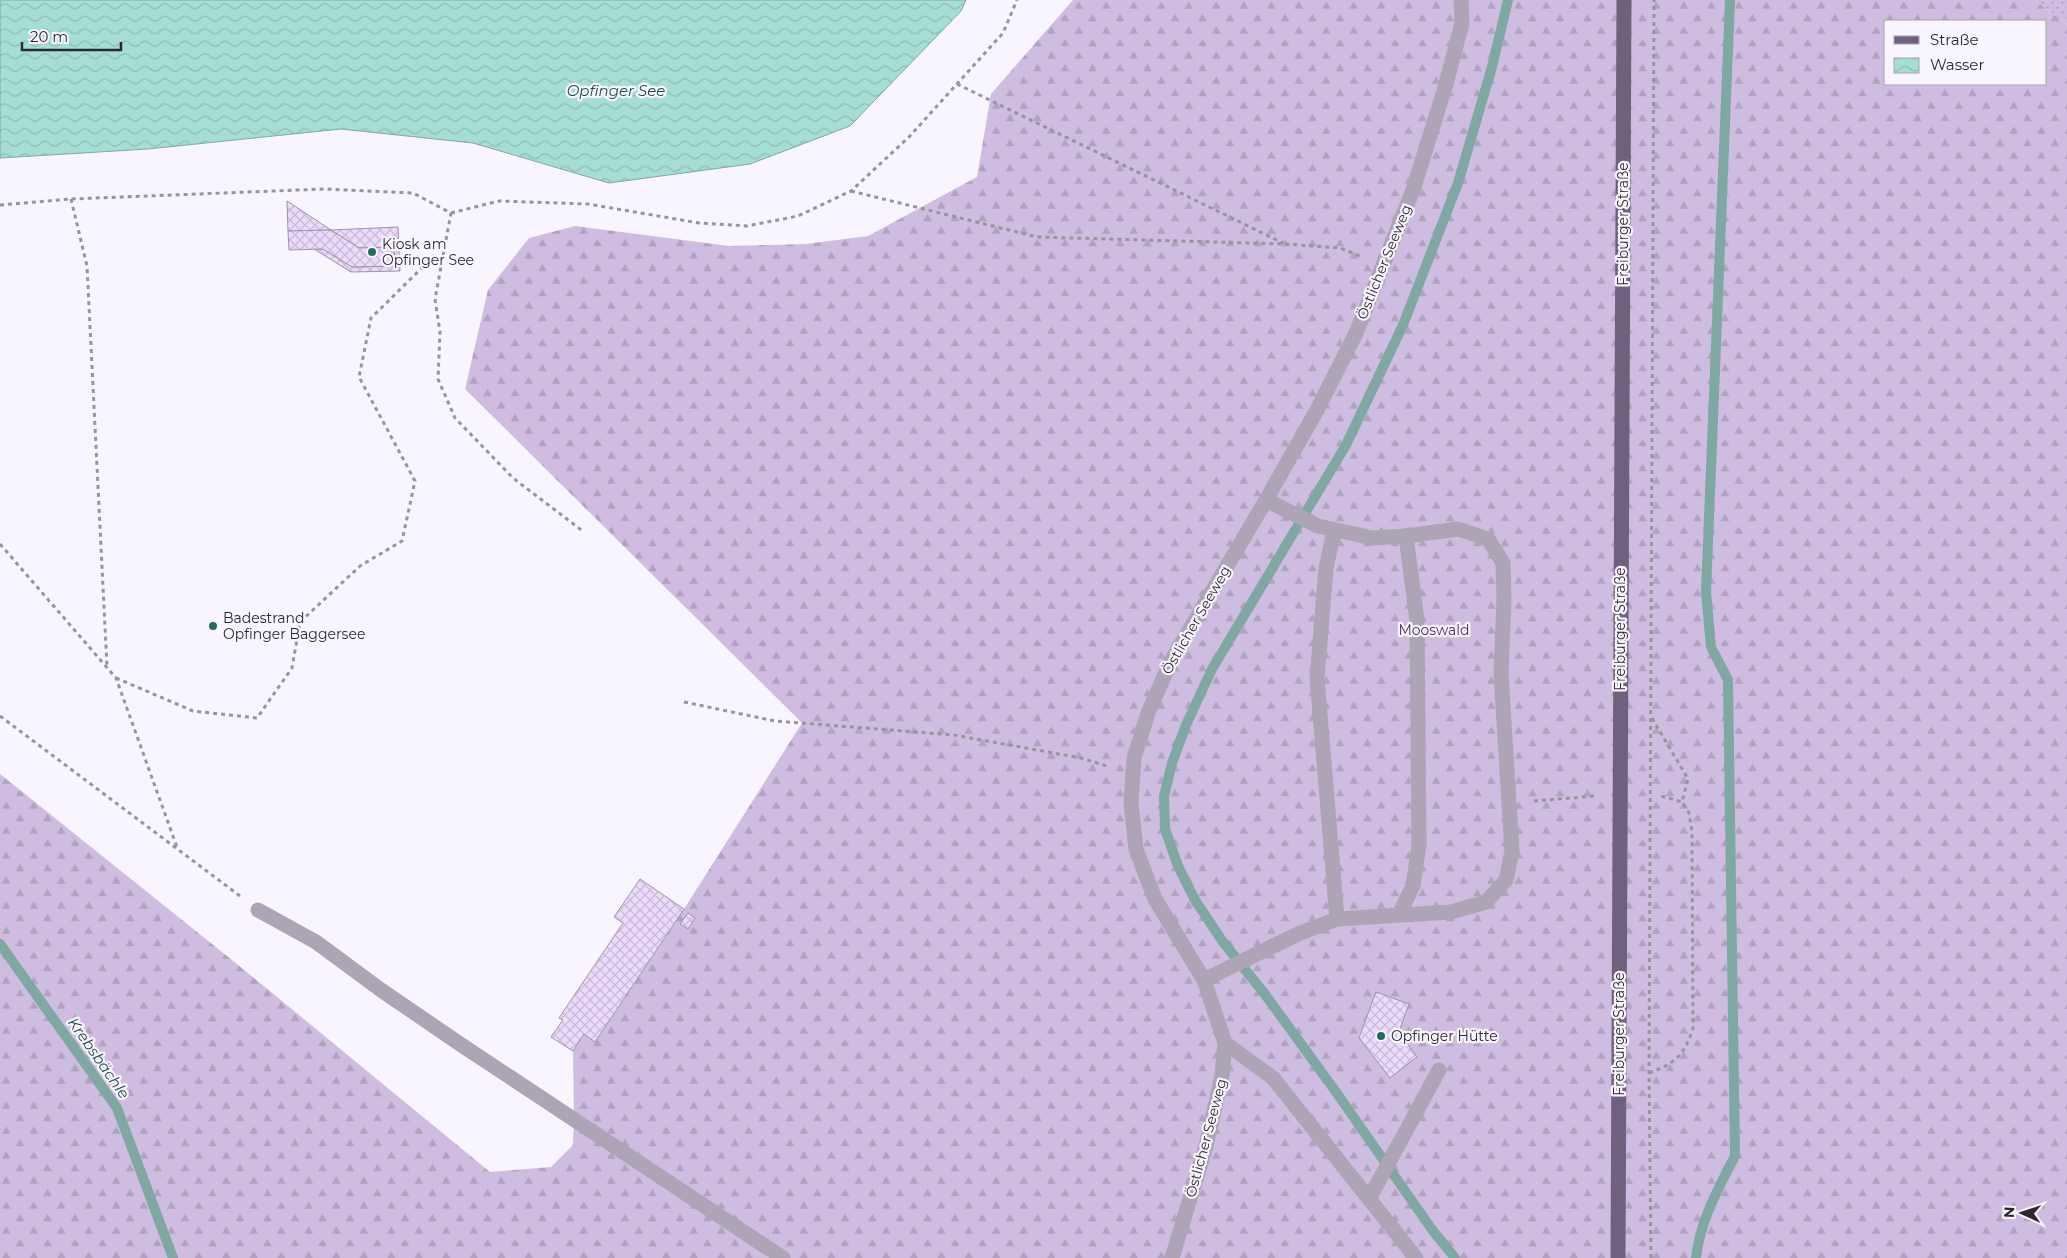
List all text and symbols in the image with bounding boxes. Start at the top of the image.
scale bar [22,20,121,52]
legend [1884,20,2047,85]
text: 20 m [30,27,68,46]
text: Straße [1930,30,1979,49]
text: Wasser [1930,55,1984,74]
water label: Opfinger See [567,81,665,100]
street label: Freiburger Straße [1614,162,1632,286]
street label: Östlicher Seeweg [1353,202,1415,322]
place label: Kiosk am Opfinger See [382,235,474,269]
marker: Kiosk am Opfinger See [366,246,378,258]
street label: Östlicher Seeweg [1158,563,1234,677]
street label: Freiburger Straße [1611,567,1629,691]
place label: Badestrand Opfinger Baggersee [223,609,365,643]
marker: Badestrand Opfinger Baggersee [207,620,219,632]
park label: Mooswald [1398,621,1470,639]
street label: Freiburger Straße [1610,972,1628,1096]
water label: Krebsbächle [64,1014,134,1102]
place label: Opfinger Hütte [1391,1027,1498,1045]
marker: Opfinger Hütte [1375,1030,1387,1042]
street label: Östlicher Seeweg [1181,1077,1231,1199]
north arrow [1997,1188,2047,1238]
text: N [2000,1206,2018,1218]

